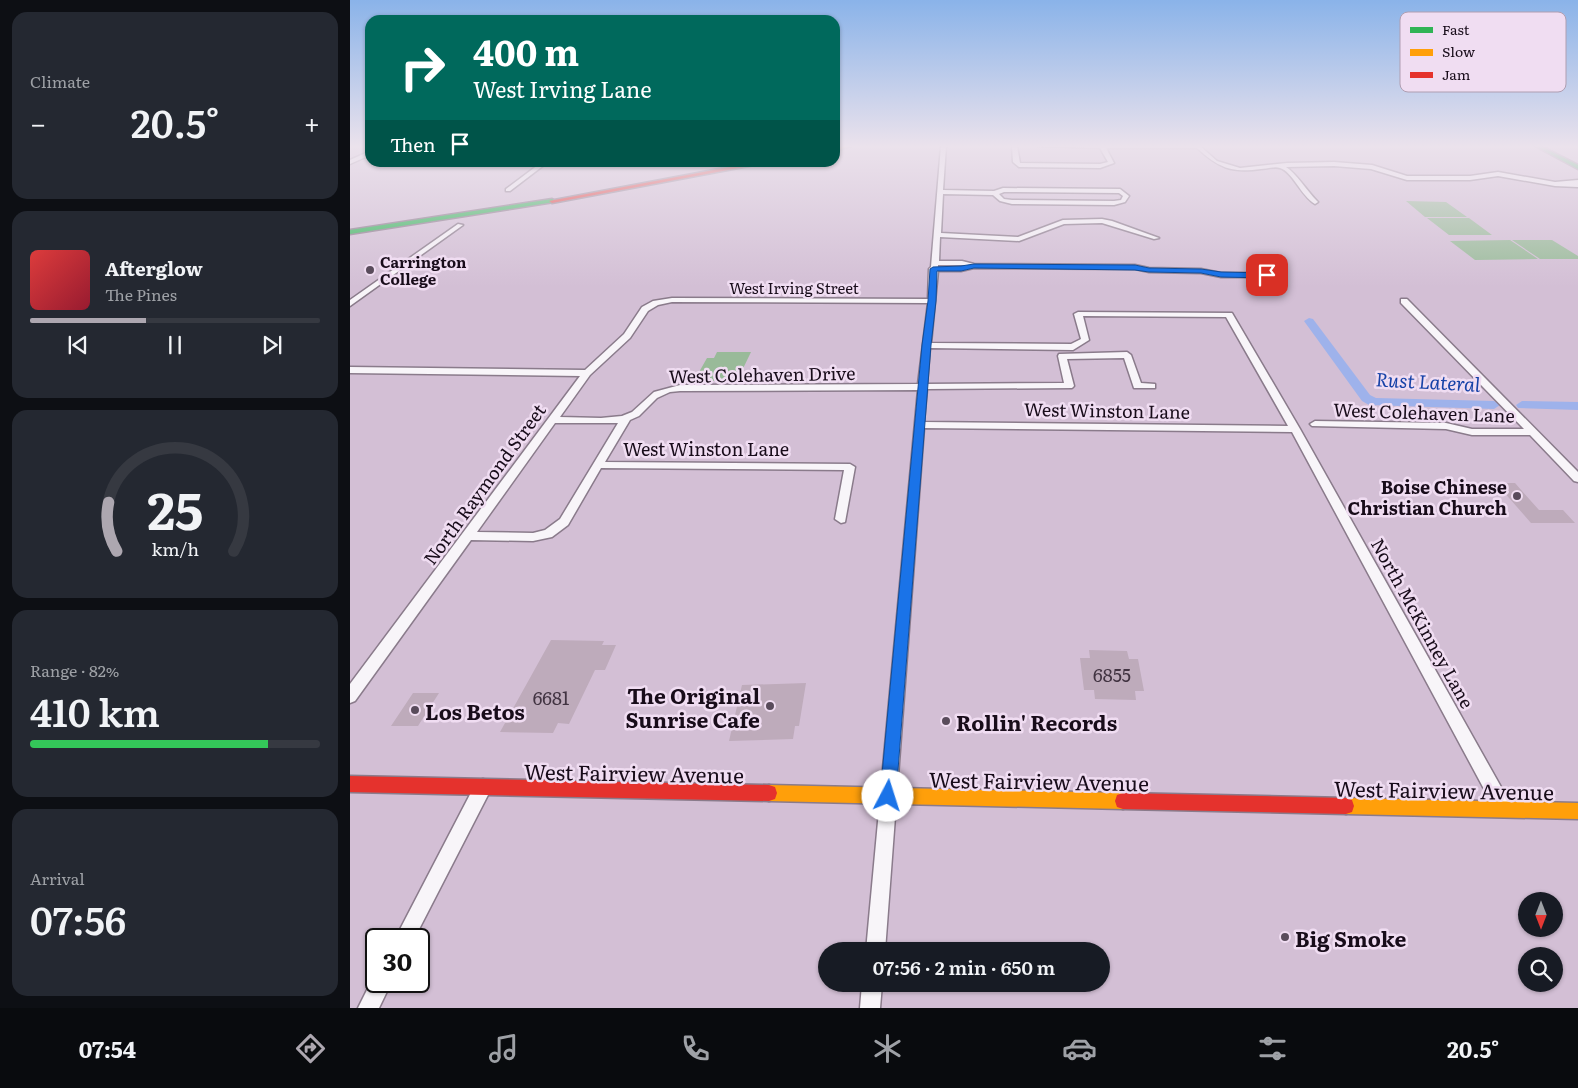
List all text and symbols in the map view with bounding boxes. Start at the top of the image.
legend [1400,12,1566,92]
text: Fast [1442,19,1470,39]
text: 400 m [473,25,579,77]
icon: right [390,35,455,100]
text: Slow [1442,41,1475,61]
text: Jam [1442,64,1471,84]
text: Climate [30,69,90,93]
text: West Irving Lane [473,72,652,105]
text: 20.5° [131,93,219,150]
text: − [30,101,46,143]
text: + [304,101,320,143]
text: Then [390,130,436,158]
icon: arrive [446,130,474,158]
place label: Carrington College [380,250,467,290]
text: Afterglow [105,254,203,282]
pin [1246,254,1288,296]
icon: arrive [1253,261,1281,289]
marker: Carrington College [364,264,376,276]
street label: West Irving Street [729,276,859,299]
text: The Pines [105,282,177,306]
icon: previous [64,331,92,359]
icon: pause [161,331,189,359]
icon: next [258,331,286,359]
street label: West Colehaven Drive [668,359,856,389]
water label: Rust Lateral [1375,364,1482,398]
street label: West Winston Lane [1024,395,1190,425]
street label: West Colehaven Lane [1333,395,1515,429]
street label: North Raymond Street [416,397,552,570]
street label: West Winston Lane [623,435,789,462]
text: 25 [147,469,203,546]
place label: Boise Chinese Christian Church [1348,473,1507,521]
marker: Boise Chinese Christian Church [1511,490,1523,502]
street label: North McKinney Lane [1365,533,1481,713]
text: km/h [151,535,199,562]
text: Range · 82% [30,658,119,682]
house number: 6855 [1093,661,1131,688]
place label: The Original Sunrise Cafe [625,679,760,734]
text: 410 km [30,682,160,739]
house number: 6681 [533,684,569,711]
place label: Los Betos [425,695,525,726]
marker: The Original Sunrise Cafe [764,700,776,712]
marker: Los Betos [409,704,421,716]
place label: Rollin' Records [956,706,1117,737]
marker: Rollin' Records [940,715,952,727]
street label: West Fairview Avenue [524,755,744,789]
street label: West Fairview Avenue [929,763,1149,797]
position arrow [861,769,913,821]
street label: West Fairview Avenue [1334,772,1554,806]
text: Arrival [30,866,85,890]
text: 07:56 [30,890,126,947]
north arrow [1518,892,1562,938]
map controls [1518,892,1563,992]
place label: Big Smoke [1295,922,1406,953]
speed limit sign: 30 [365,928,430,993]
marker: Big Smoke [1279,931,1291,943]
button: search [1518,947,1563,992]
text: 07:56 · 2 min · 650 m [873,953,1055,981]
icon: directions [293,1031,328,1066]
icon: music [486,1031,521,1066]
icon: phone [678,1031,713,1066]
icon: climate [870,1031,905,1066]
icon: car [1062,1031,1097,1066]
icon: filters [1255,1031,1290,1066]
text: 07:54 [79,1032,136,1065]
text: 20.5° [1447,1032,1499,1065]

